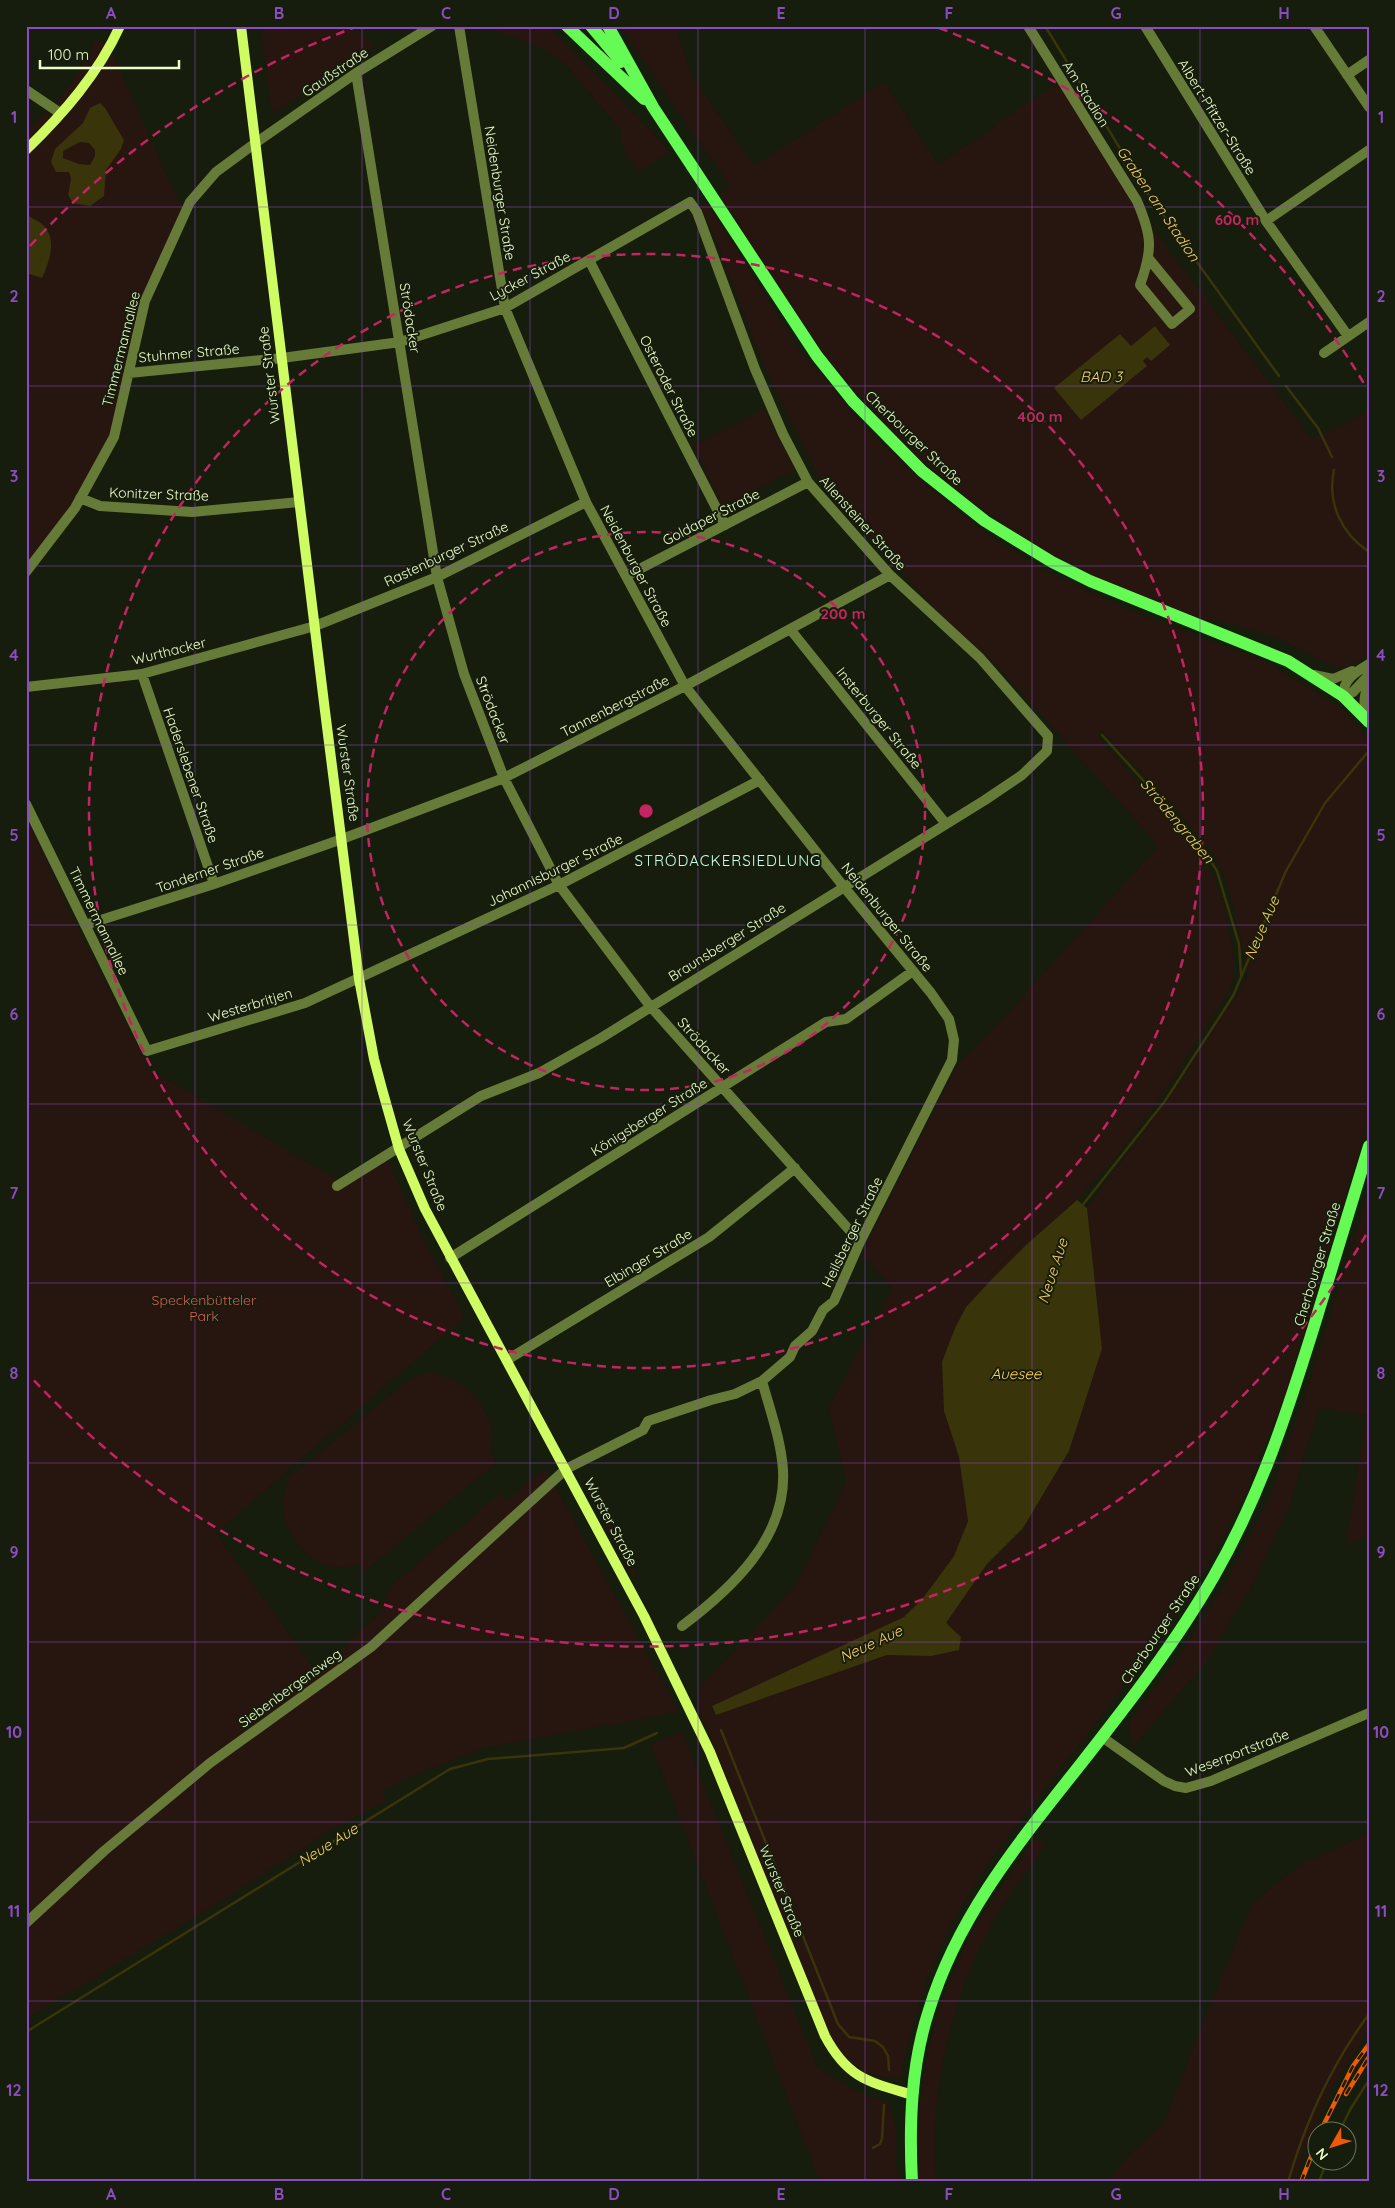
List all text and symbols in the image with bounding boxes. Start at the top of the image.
text: A [106,3,117,23]
text: B [274,3,284,23]
text: C [441,3,451,23]
text: D [608,3,620,23]
text: E [776,3,786,23]
text: F [945,3,954,23]
text: G [1110,3,1122,23]
text: H [1278,3,1290,23]
scale bar [40,38,179,70]
street label: Gaußstraße [298,43,372,101]
text: 100 m [48,45,89,64]
street label: Albert-Pfitzer-Straße [1174,56,1260,178]
street label: Am Stadion [1059,58,1113,130]
text: 1 [11,107,17,127]
text: 1 [1378,107,1384,127]
street label: Neidenburger Straße [481,125,520,261]
water label: Graben am Stadion [1113,142,1204,265]
text: 600 m [1215,210,1259,229]
street label: Lycker Straße [486,247,574,305]
street label: Strödacker [396,281,425,355]
text: 2 [9,286,19,306]
text: 2 [1376,286,1386,306]
street label: Timmermannallee [98,289,144,409]
street label: Wurster Straße [254,325,284,425]
street label: Osteroder Straße [636,332,702,440]
street label: Stuhmer Straße [138,340,240,366]
water label: BAD 3 [1080,367,1124,386]
street label: Cherbourger Straße [861,387,967,489]
text: 400 m [1017,407,1063,426]
text: 3 [10,466,18,486]
text: 3 [1377,466,1385,486]
street label: Allensteiner Straße [816,472,910,574]
street label: Konitzer Straße [109,483,209,505]
street label: Goldaper Straße [659,485,763,549]
street label: Neidenburger Straße [596,502,676,630]
street label: Rastenburger Straße [381,517,511,591]
text: 200 m [821,604,866,623]
street label: Wurthacker [130,633,208,669]
text: 4 [9,645,19,665]
text: 4 [1376,645,1386,665]
street label: Insterburger Straße [832,663,926,773]
street label: Tannenbergstraße [558,671,672,741]
street label: Strödacker [472,674,514,747]
street label: Haderslebener Straße [159,705,223,845]
street label: Wurster Straße [332,723,364,823]
water label: Strödengraben [1136,774,1219,867]
centre of rings [637,802,655,820]
text: 5 [9,825,19,845]
text: 5 [1376,825,1386,845]
street label: Johannisburger Straße [484,829,626,911]
street label: Tonderner Straße [154,843,266,897]
district label: STRÖDACKERSIEDLUNG [634,851,822,870]
street label: Neidenburger Straße [837,859,937,975]
street label: Timmermannallee [65,864,133,978]
water label: Neue Aue [1240,893,1284,962]
street label: Braunsberger Straße [665,899,789,985]
street label: Westerbritjen [206,984,294,1026]
text: 6 [10,1004,19,1024]
text: 6 [1377,1004,1386,1024]
street label: Strödacker [674,1014,735,1079]
street label: Königsberger Straße [587,1074,711,1160]
street label: Wurster Straße [398,1116,452,1214]
street label: Heilsberger Straße [817,1174,887,1290]
text: 7 [10,1183,19,1203]
text: 7 [1377,1183,1386,1203]
street label: Cherbourger Straße [1290,1200,1344,1328]
street label: Elbinger Straße [601,1225,695,1291]
water label: Neue Aue [1033,1236,1072,1306]
park label: Speckenbütteler Park [152,1291,257,1325]
text: 8 [10,1363,19,1383]
text: 8 [1377,1363,1386,1383]
water label: Auesee [991,1364,1042,1383]
street label: Wurster Straße [580,1475,642,1569]
text: 9 [9,1542,19,1562]
text: 9 [1376,1542,1386,1562]
street label: Cherbourger Straße [1117,1571,1204,1687]
water label: Neue Aue [836,1621,906,1666]
street label: Siebenbergensweg [235,1645,345,1731]
text: 10 [6,1722,22,1742]
text: 10 [1373,1722,1389,1742]
street label: Weserportstraße [1182,1725,1292,1781]
water label: Neue Aue [294,1818,362,1870]
street label: Wurster Straße [755,1842,809,1940]
text: 11 [8,1901,20,1921]
text: 11 [1375,1901,1387,1921]
text: 12 [6,2080,22,2100]
text: 12 [1373,2080,1389,2100]
north arrow [1308,2120,1358,2170]
text: N [1312,2145,1332,2164]
text: A [106,2184,117,2204]
text: B [274,2184,284,2204]
text: C [441,2184,451,2204]
text: D [608,2184,620,2204]
text: E [776,2184,786,2204]
text: F [945,2184,954,2204]
text: G [1110,2184,1122,2204]
text: H [1278,2184,1290,2204]

